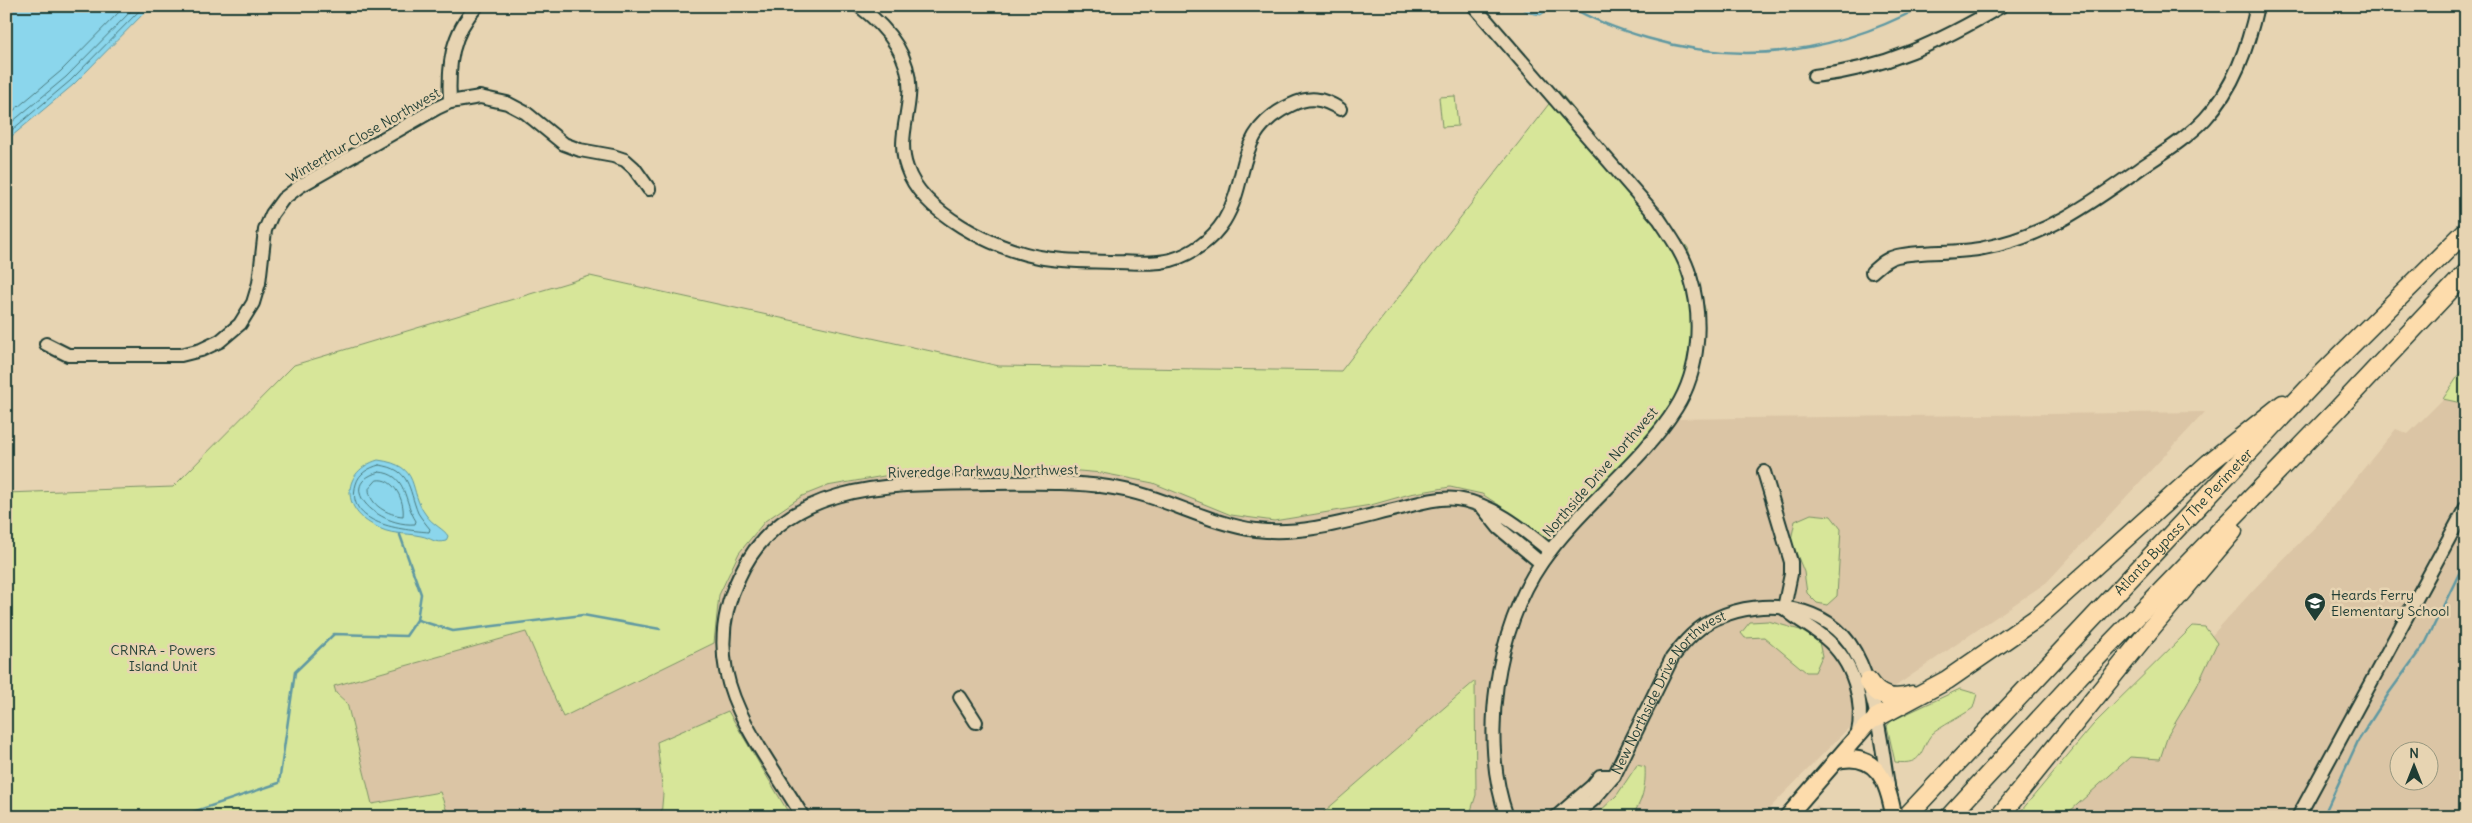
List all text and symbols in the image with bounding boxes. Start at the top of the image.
street label: Winterthur Close Northwest [283,83,443,186]
street label: Northside Drive Northwest [1539,403,1662,541]
street label: Atlanta Bypass / The Perimeter [2110,444,2257,599]
street label: Riveredge Parkway Northwest [887,460,1079,482]
place label: Heards Ferry Elementary School [2331,586,2449,620]
school or university icon: Heards Ferry Elementary School [2303,591,2327,622]
street label: New Northside Drive Northwest [1607,606,1728,777]
park label: CRNRA - Powers Island Unit [111,641,215,675]
north arrow [2390,740,2440,790]
text: N [2409,744,2419,762]

